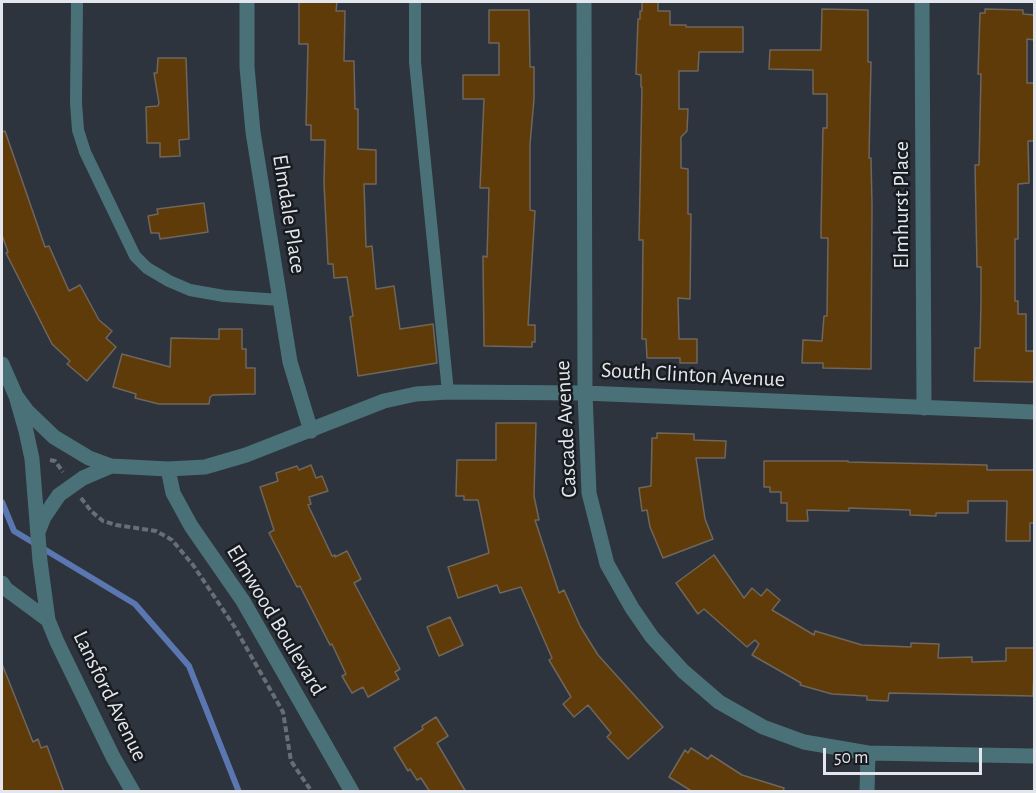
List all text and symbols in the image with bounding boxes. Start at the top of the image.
street label: Elmhurst Place [888,141,914,269]
street label: Elmdale Place [267,153,311,275]
street label: South Clinton Avenue [600,357,786,393]
street label: Cascade Avenue [549,360,583,498]
street label: Elmwood Boulevard [221,540,331,700]
street label: Lansford Avenue [67,627,153,765]
scale bar [826,736,985,774]
text: 50 m [834,749,868,767]

